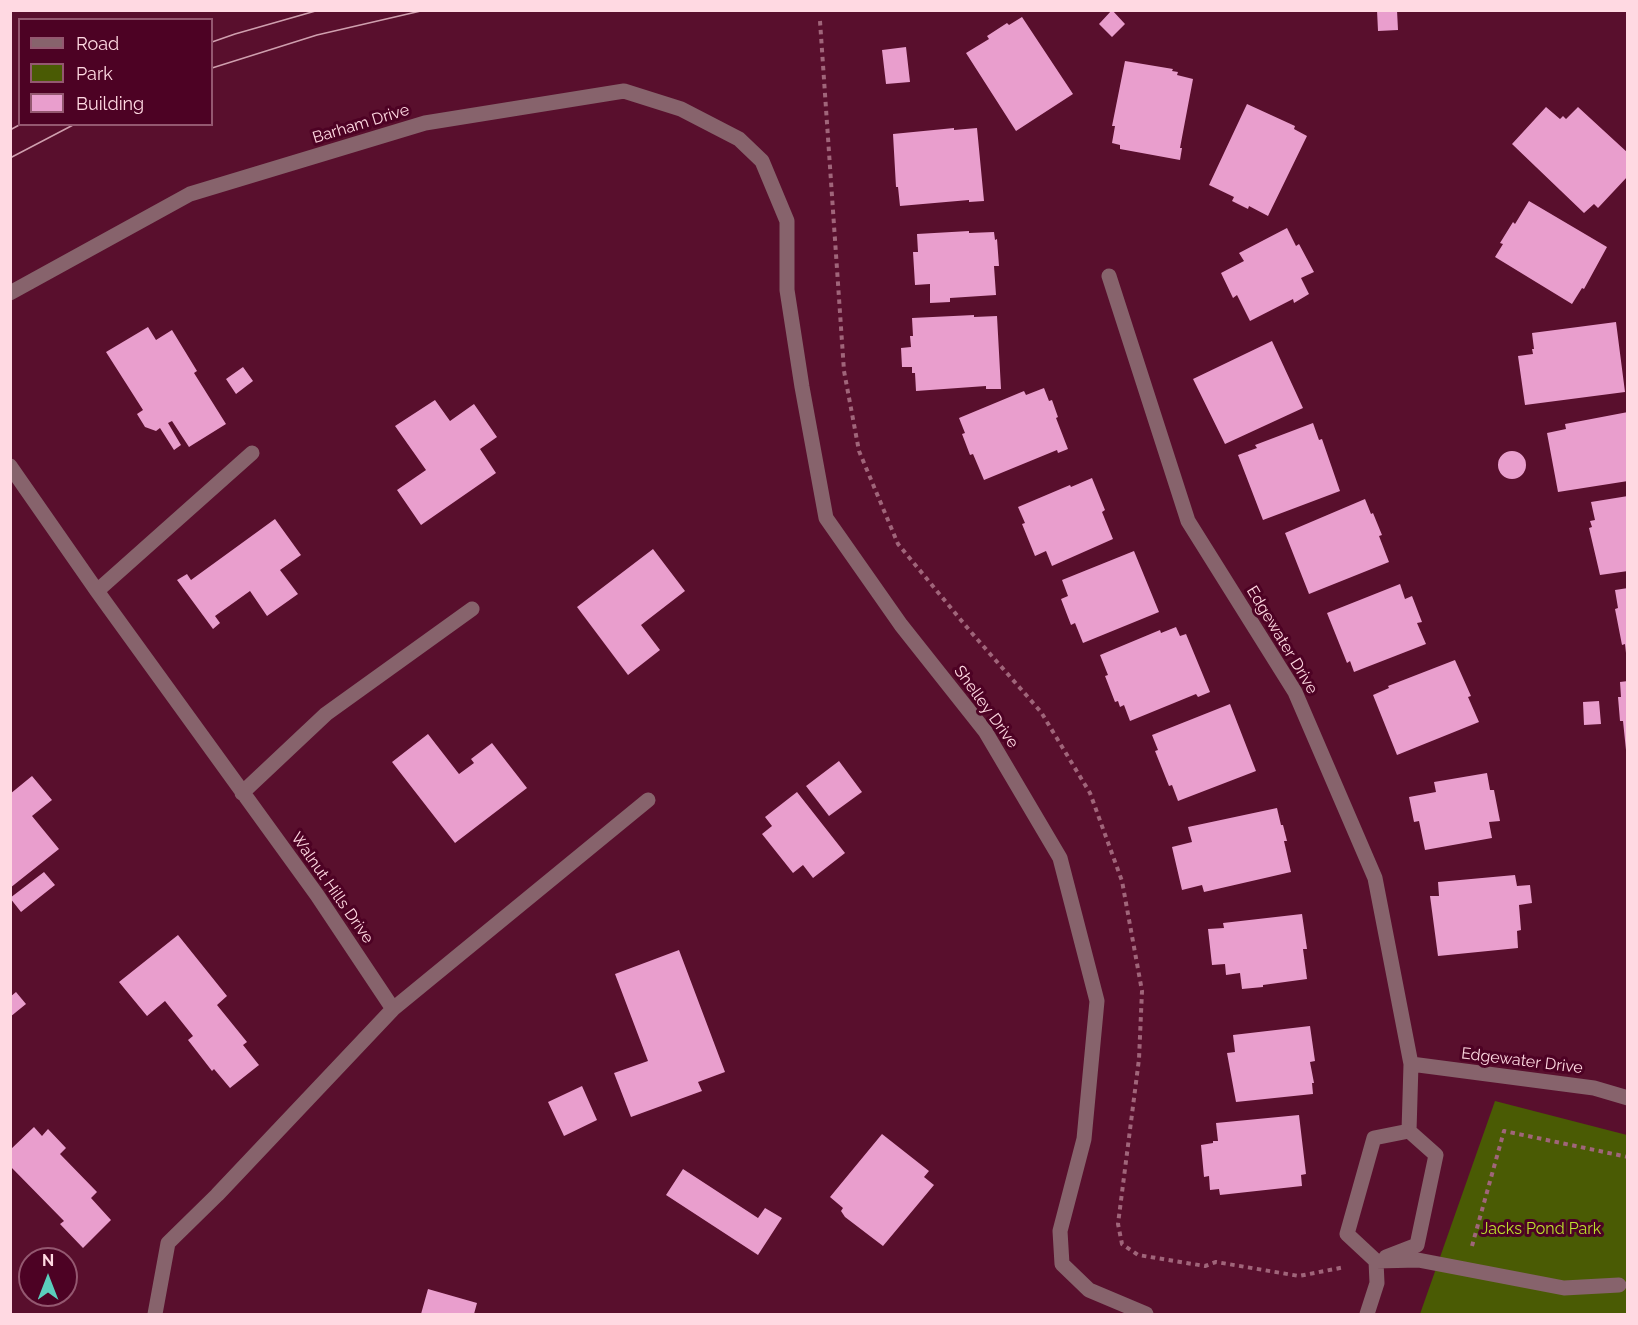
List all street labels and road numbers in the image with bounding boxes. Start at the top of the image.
street label: Barham Drive [310,100,412,148]
street label: Edgewater Drive [1242,583,1322,697]
street label: Shelley Drive [950,662,1022,752]
street label: Walnut Hills Drive [287,829,377,947]
street label: Edgewater Drive [1460,1044,1584,1078]

